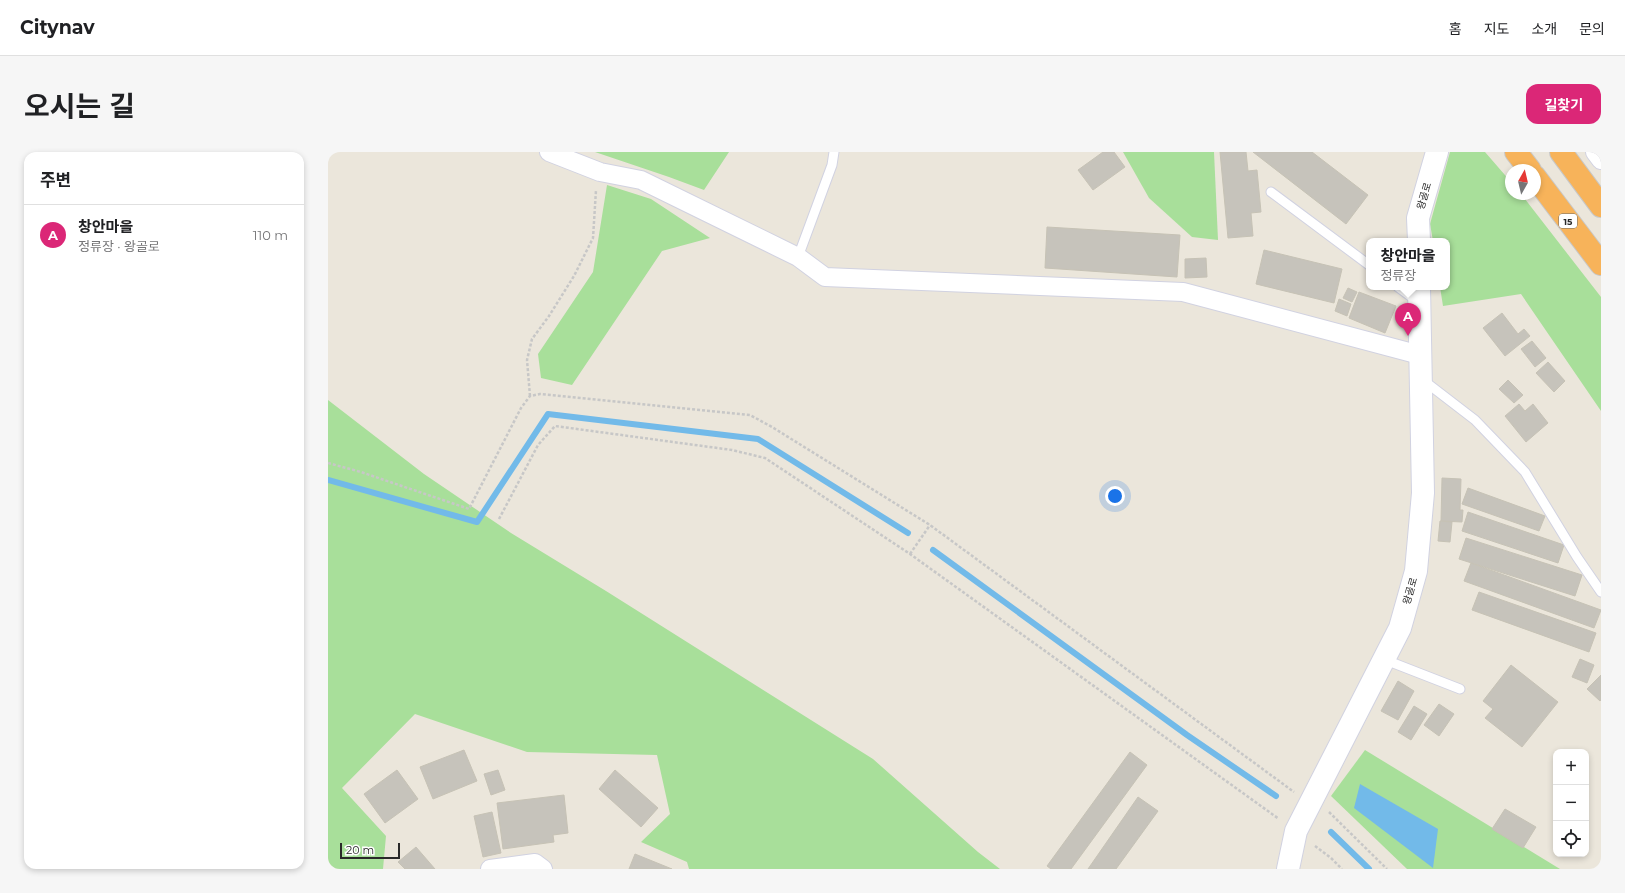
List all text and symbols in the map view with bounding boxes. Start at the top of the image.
text: Citynav [20,16,95,39]
text: 홈 [1449,20,1462,38]
text: 지도 [1484,20,1509,38]
text: 소개 [1531,20,1557,38]
text: 문의 [1579,20,1605,38]
button: 길찾기 [1526,84,1601,124]
text: 오시는 길 [24,89,135,123]
north arrow [1505,164,1541,200]
text: 주변 [40,170,71,190]
street label: 왕골로 [1414,181,1434,211]
road number: 15 [1559,214,1577,228]
text: 창안마을 [78,217,133,236]
text: A [48,227,58,243]
text: 110 m [253,227,288,243]
text: 정류장 · 왕골로 [78,238,160,254]
popup [1366,238,1450,290]
text: 창안마을 [1380,246,1436,265]
text: 정류장 [1380,267,1416,283]
pin: A [1395,303,1421,336]
your location [1105,486,1125,506]
street label: 왕골로 [1400,576,1420,606]
map controls [1553,749,1589,857]
button: + [1553,749,1589,785]
button: − [1553,785,1589,821]
button: locate [1553,821,1589,857]
scale bar [340,841,400,860]
text: 20 m [346,843,374,857]

